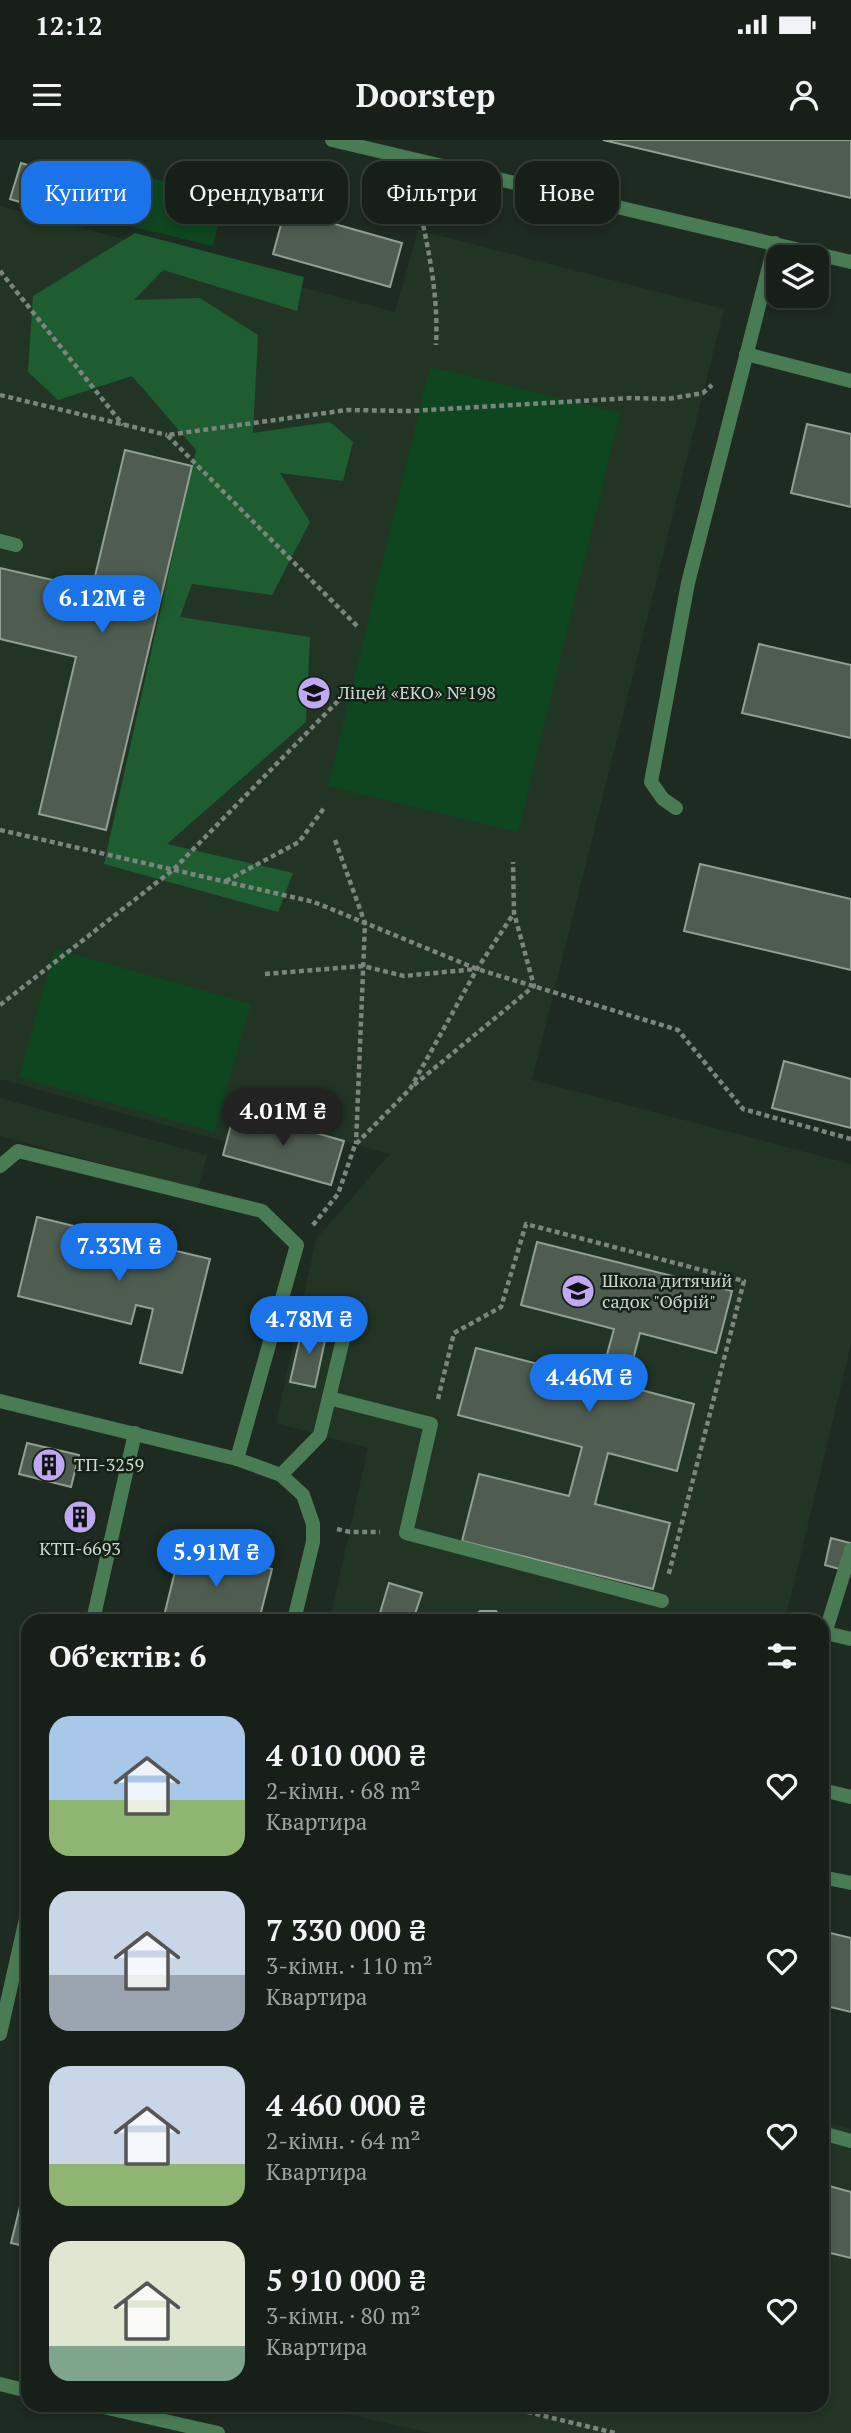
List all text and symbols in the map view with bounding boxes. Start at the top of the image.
text: 12:12 [35,8,103,42]
text: Doorstep [356,74,495,116]
icon: menu [28,76,66,114]
icon: person [785,76,823,114]
chip: Купити [21,161,151,224]
chip: Орендувати [165,161,348,224]
chip: Фільтри [362,161,501,224]
chip: Нове [515,161,619,224]
map controls [766,245,829,308]
button: layers [766,245,829,308]
pin: 6.12M ₴ [37,575,167,635]
text: 6.12M ₴ [59,582,145,613]
school or university icon: Ліцей «ЕКО» №198 [295,674,333,712]
place label: Ліцей «ЕКО» №198 [337,680,496,704]
pin: 4.01M ₴ [218,1088,348,1148]
text: 4.01M ₴ [240,1095,326,1126]
pin: 7.33M ₴ [54,1224,184,1283]
text: 7.33M ₴ [76,1230,162,1261]
place label: Школа дитячий садок "Обрій" [602,1268,732,1313]
school or university icon: Школа дитячий садок "Обрій" [559,1272,597,1310]
pin: 4.78M ₴ [244,1296,374,1356]
text: 4.78M ₴ [266,1303,352,1334]
pin: 4.46M ₴ [524,1354,654,1414]
text: 4.46M ₴ [546,1361,632,1392]
building icon: ТП-3259 [30,1446,68,1484]
place label: ТП-3259 [74,1452,144,1476]
building icon: КТП-6693 [61,1498,99,1536]
pin: 5.91M ₴ [151,1530,281,1589]
place label: КТП-6693 [39,1536,121,1560]
text: 5.91M ₴ [173,1536,259,1567]
text: Об’єктів: 6 [49,1636,206,1676]
icon: filters [763,1637,801,1675]
text: 4 010 000 ₴ [266,1735,426,1775]
icon: home [105,1744,189,1828]
icon: heart [763,1767,801,1805]
text: 2-кімн. · 68 m² [266,1775,420,1806]
text: Квартира [266,1806,367,1837]
text: 7 330 000 ₴ [266,1910,426,1950]
icon: home [105,1919,189,2003]
icon: heart [763,1942,801,1980]
text: 3-кімн. · 110 m² [266,1950,433,1981]
text: Квартира [266,1981,367,2012]
text: 4 460 000 ₴ [266,2085,426,2125]
icon: home [105,2094,189,2178]
icon: heart [763,2117,801,2155]
text: 2-кімн. · 64 m² [266,2125,420,2156]
text: Квартира [266,2156,367,2187]
text: 5 910 000 ₴ [266,2260,426,2300]
icon: home [105,2269,189,2353]
icon: heart [763,2292,801,2330]
text: 3-кімн. · 80 m² [266,2300,420,2331]
text: Квартира [266,2331,367,2362]

